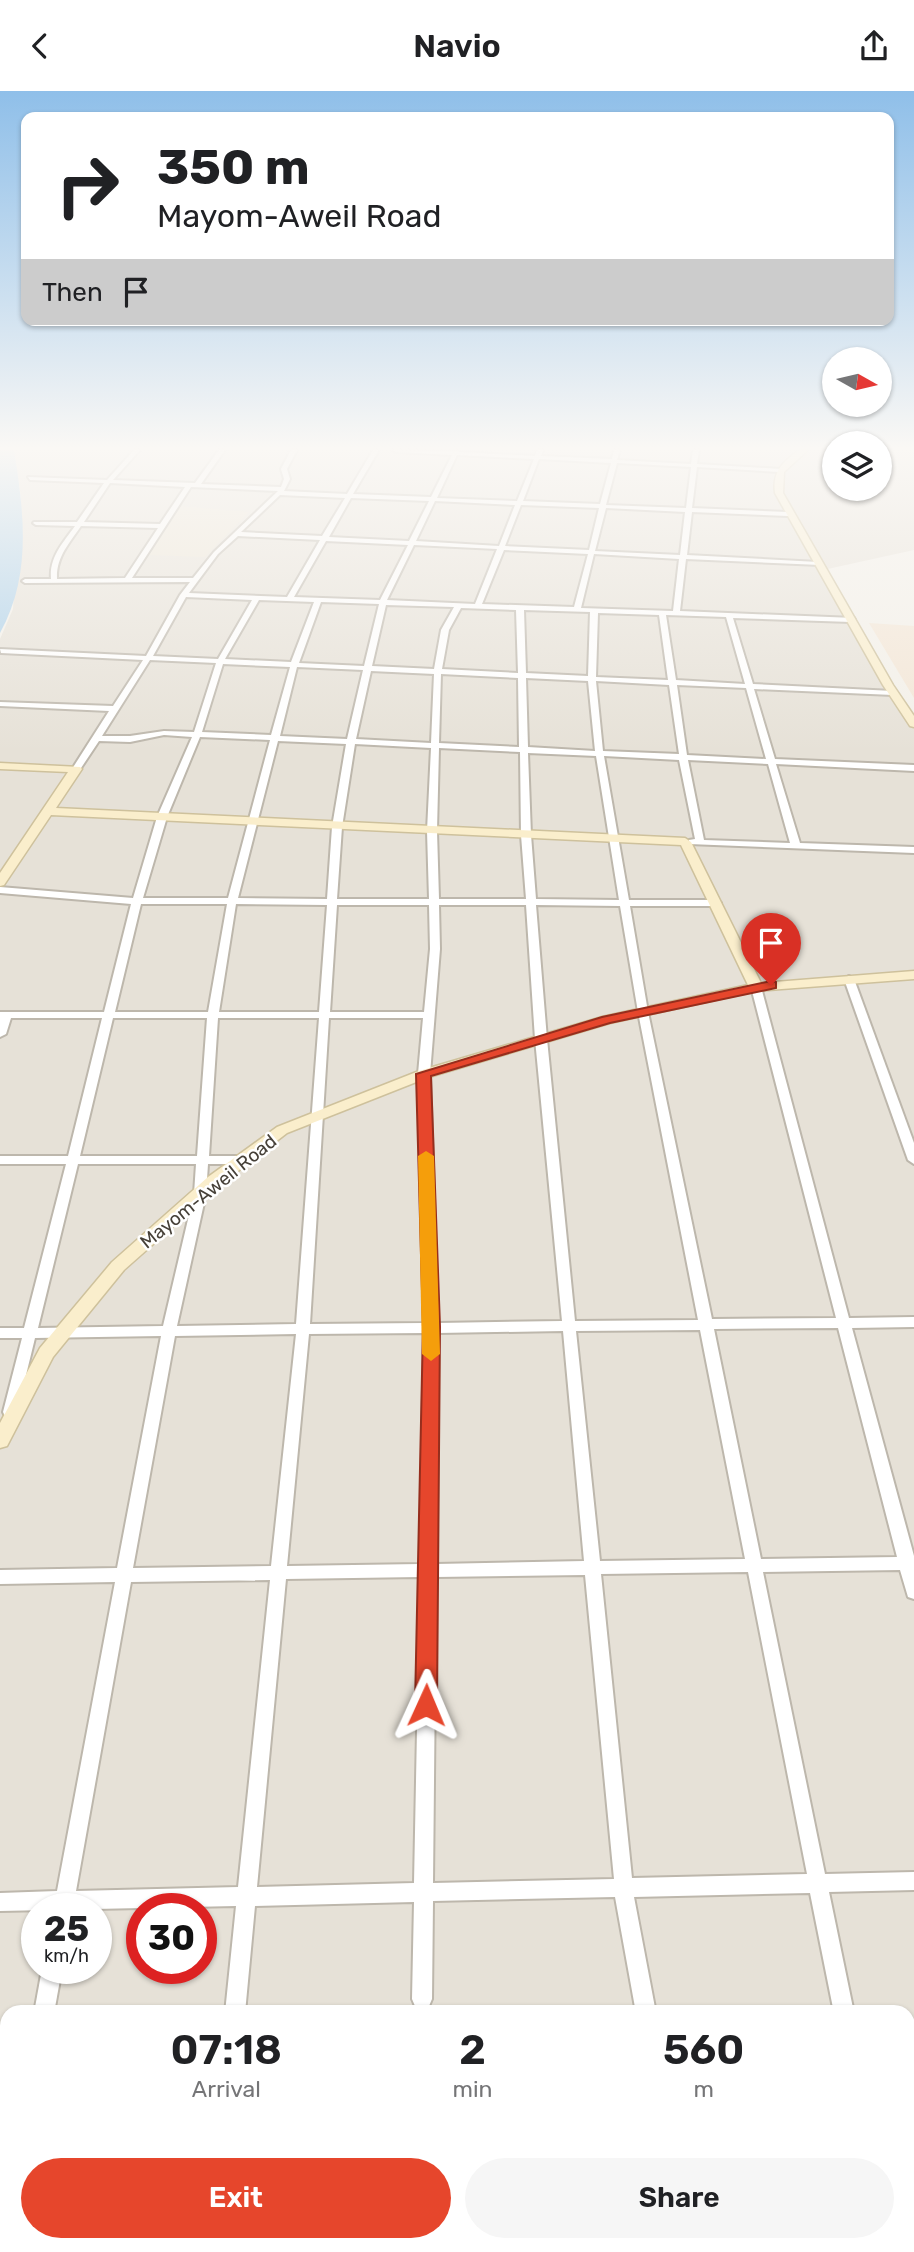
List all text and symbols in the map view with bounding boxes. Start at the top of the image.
icon: back [21,27,59,65]
text: Navio [413,27,501,65]
icon: share [855,27,893,65]
text: 350 m [157,138,310,196]
icon: right [42,140,133,231]
text: Mayom-Aweil Road [157,197,442,235]
icon: arrive [117,273,155,311]
text: Then [42,277,103,308]
north arrow [822,347,892,417]
map controls [822,347,892,501]
button: layers [822,431,892,501]
pin [741,913,801,985]
icon: arrive [752,924,790,962]
street label: Mayom-Aweil Road [135,1129,281,1253]
position arrow [389,1668,463,1742]
speed limit sign: 30 [126,1893,217,1984]
text: 25 [44,1908,89,1950]
text: km/h [44,1945,89,1967]
text: 07:18 [171,2025,282,2075]
text: 2 [459,2025,486,2075]
text: 560 [663,2025,744,2075]
text: Arrival [192,2075,261,2103]
text: min [453,2075,492,2103]
text: m [693,2075,714,2103]
button: Exit [21,2158,451,2238]
button: Share [465,2158,894,2238]

